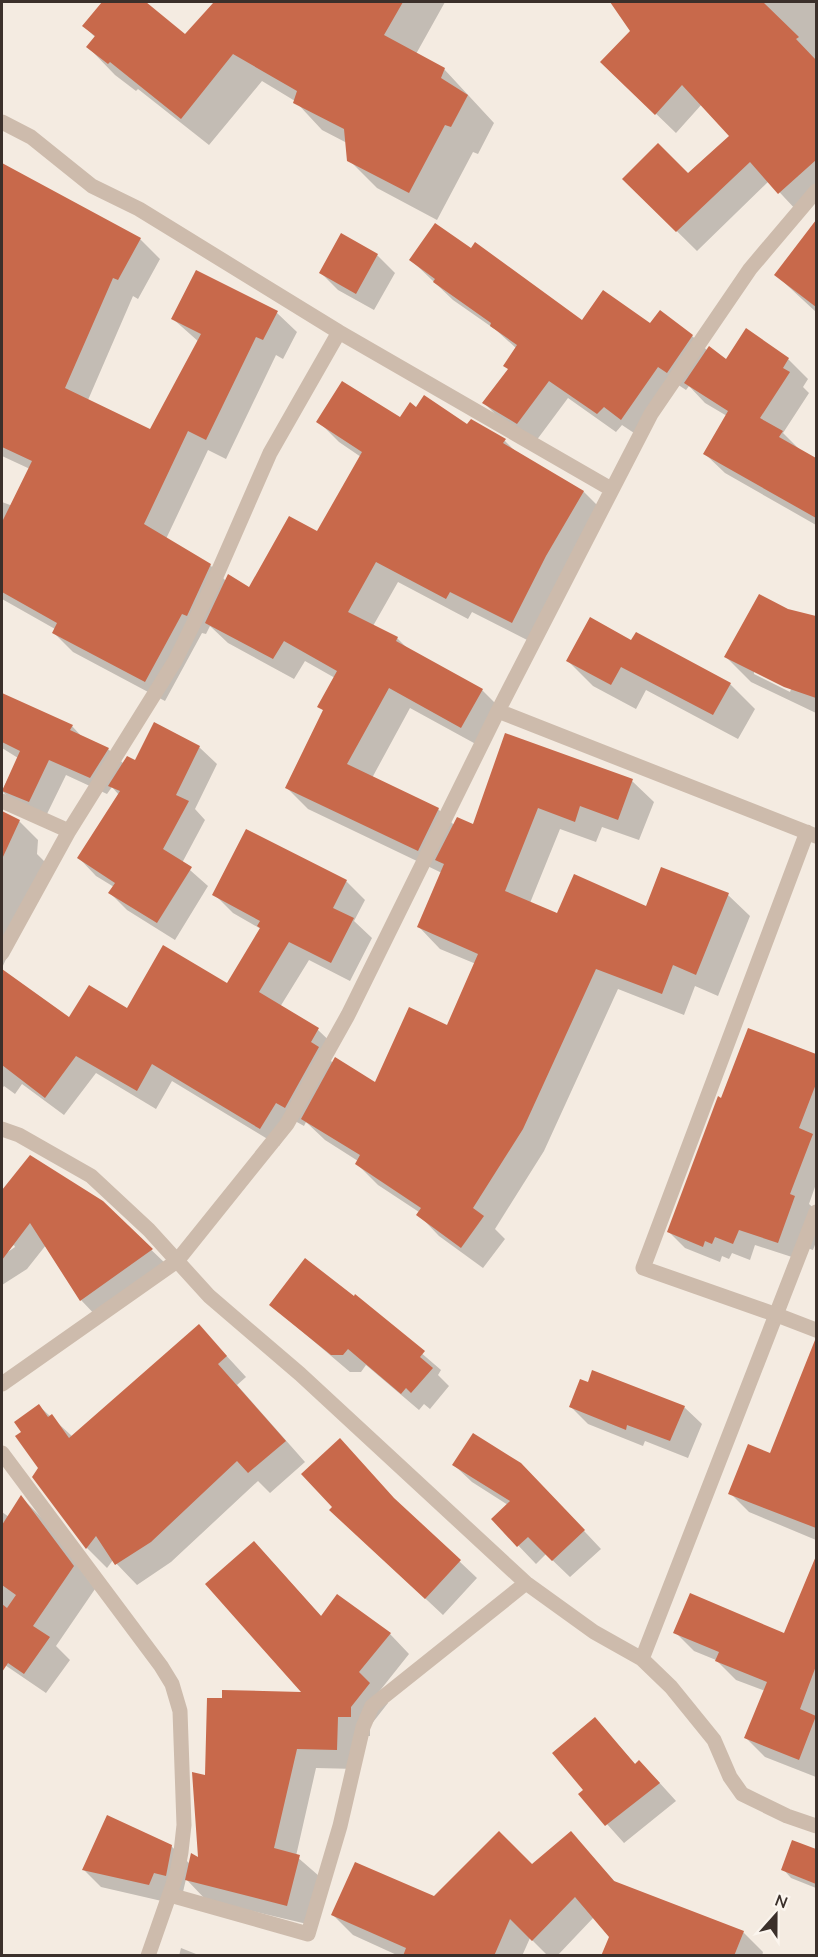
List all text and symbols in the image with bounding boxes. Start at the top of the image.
north arrow [746,1885,806,1945]
text: N [771,1890,791,1914]

